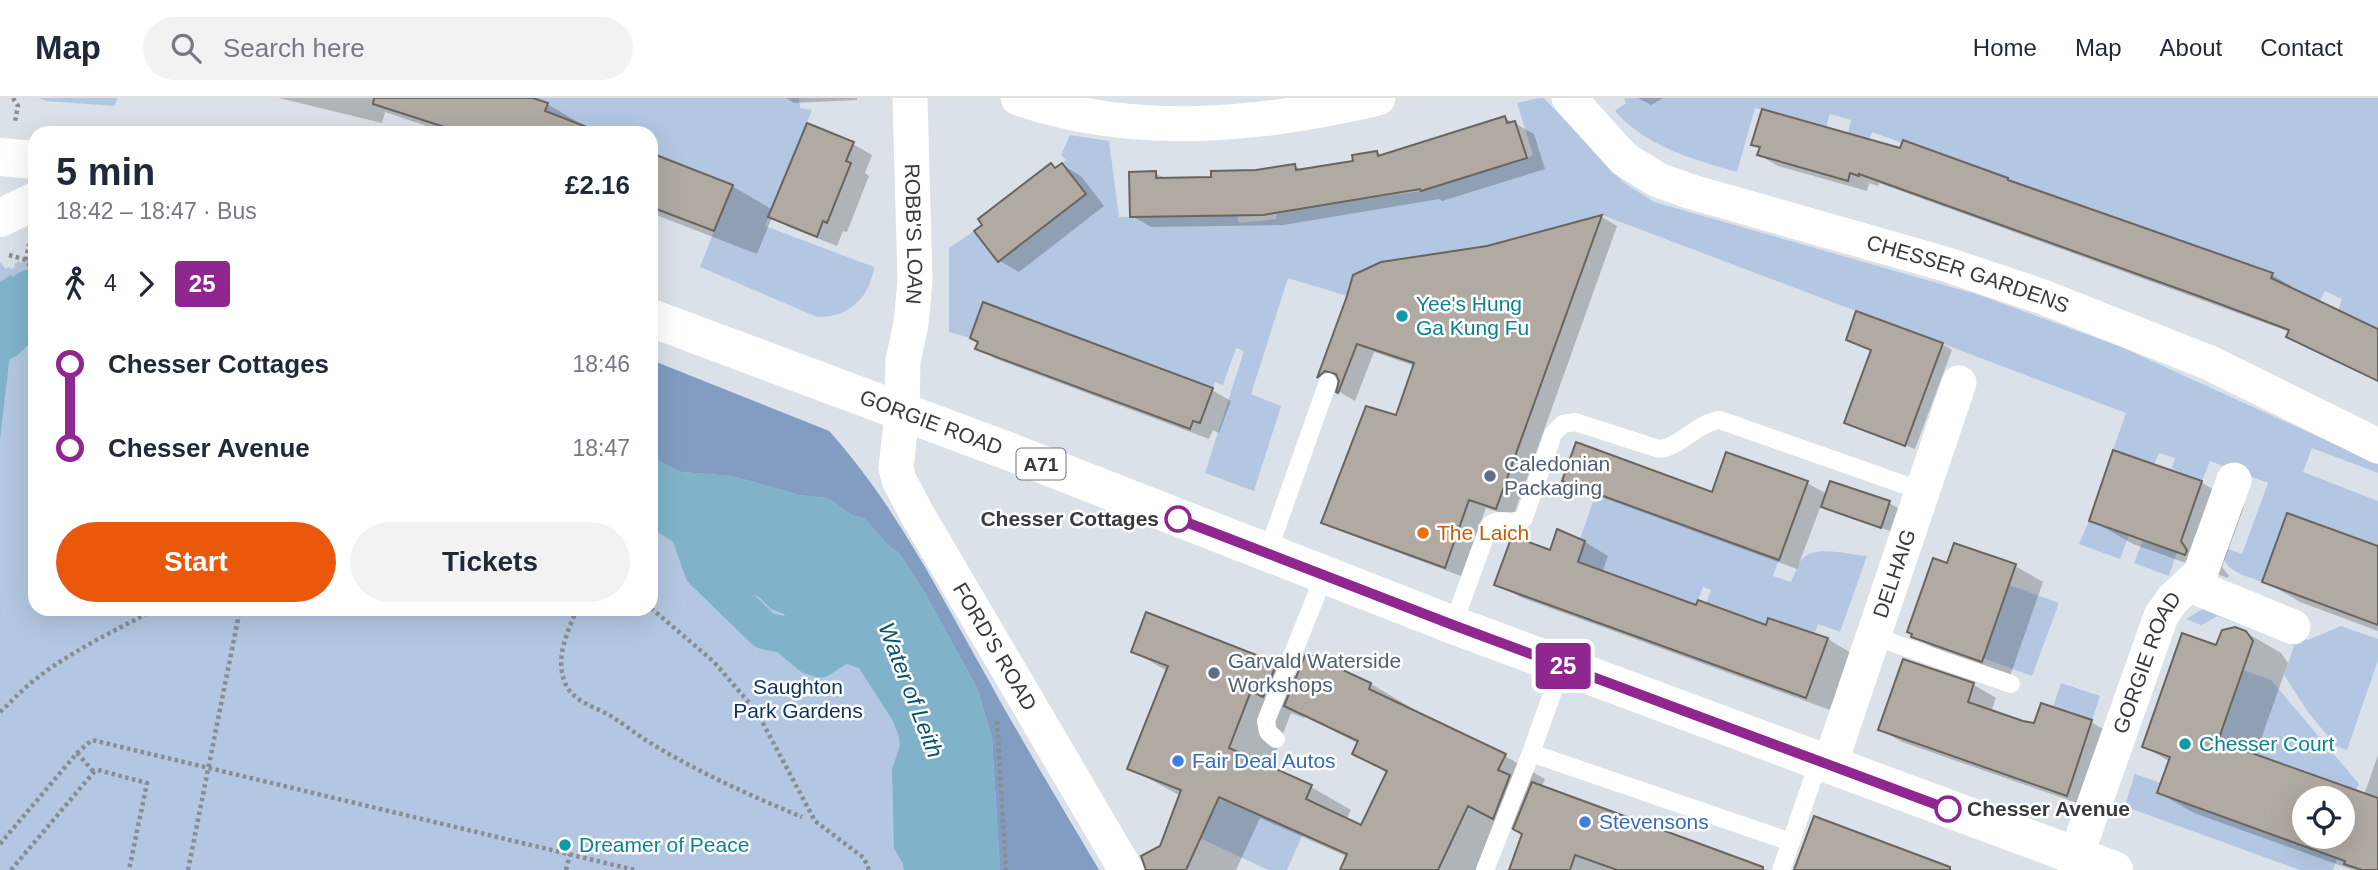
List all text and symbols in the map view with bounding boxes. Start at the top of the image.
search box [143,17,633,80]
text: Map [35,29,101,66]
icon: search [167,29,205,67]
text: Search here [223,33,365,63]
text: Home [1973,34,2037,61]
text: Map [2075,34,2122,61]
text: About [2160,34,2222,61]
text: Contact [2260,34,2343,61]
text: 5 min [56,151,155,193]
street label: ROBB'S LOAN [901,163,927,305]
text: £2.16 [565,170,630,200]
text: 18:42 – 18:47 · Bus [56,198,257,224]
street label: CHESSER GARDENS [1864,230,2073,317]
icon: walk [56,265,94,303]
icon: forward [127,265,165,303]
text: 4 [104,270,117,296]
text: 25 [189,270,216,297]
place label: Yee's Hung Ga Kung Fu [1416,292,1529,339]
marker: Yee's Hung Ga Kung Fu [1394,308,1410,324]
text: Chesser Cottages [108,349,329,379]
text: 18:46 [572,351,630,377]
street label: GORGIE ROAD [857,385,1006,459]
text: Chesser Avenue [108,433,310,463]
text: 18:47 [572,435,630,461]
road number: A71 [1016,448,1066,480]
place label: Caledonian Packaging [1504,452,1610,499]
marker: Caledonian Packaging [1482,468,1498,484]
marker: Chesser Cottages [1165,506,1191,532]
place label: Chesser Cottages [980,507,1159,530]
place label: The Laich [1437,521,1529,544]
button: Start [56,522,336,602]
button: Tickets [350,522,630,602]
marker: The Laich [1415,525,1431,541]
street label: DELHAIG [1868,526,1920,621]
street label: FORD'S ROAD [949,578,1042,714]
street label: GORGIE ROAD [2108,587,2185,736]
water label: Water of Leith [873,619,949,761]
line badge: 25 [1532,643,1594,689]
place label: Garvald Waterside Workshops [1228,649,1401,696]
text: 25 [1550,652,1576,679]
marker: Garvald Waterside Workshops [1206,665,1222,681]
park label: Saughton Park Gardens [733,675,863,722]
place label: Chesser Court [2199,732,2335,755]
marker: Chesser Court [2177,736,2193,752]
place label: Fair Deal Autos [1192,749,1336,772]
marker: Fair Deal Autos [1170,753,1186,769]
map controls [2292,786,2355,849]
button: locate [2292,786,2355,849]
marker: Chesser Avenue [1935,796,1961,822]
place label: Chesser Avenue [1967,797,2130,820]
place label: Stevensons [1599,810,1709,833]
marker: Stevensons [1577,814,1593,830]
place label: Dreamer of Peace [579,833,749,856]
marker: Dreamer of Peace [557,837,573,853]

